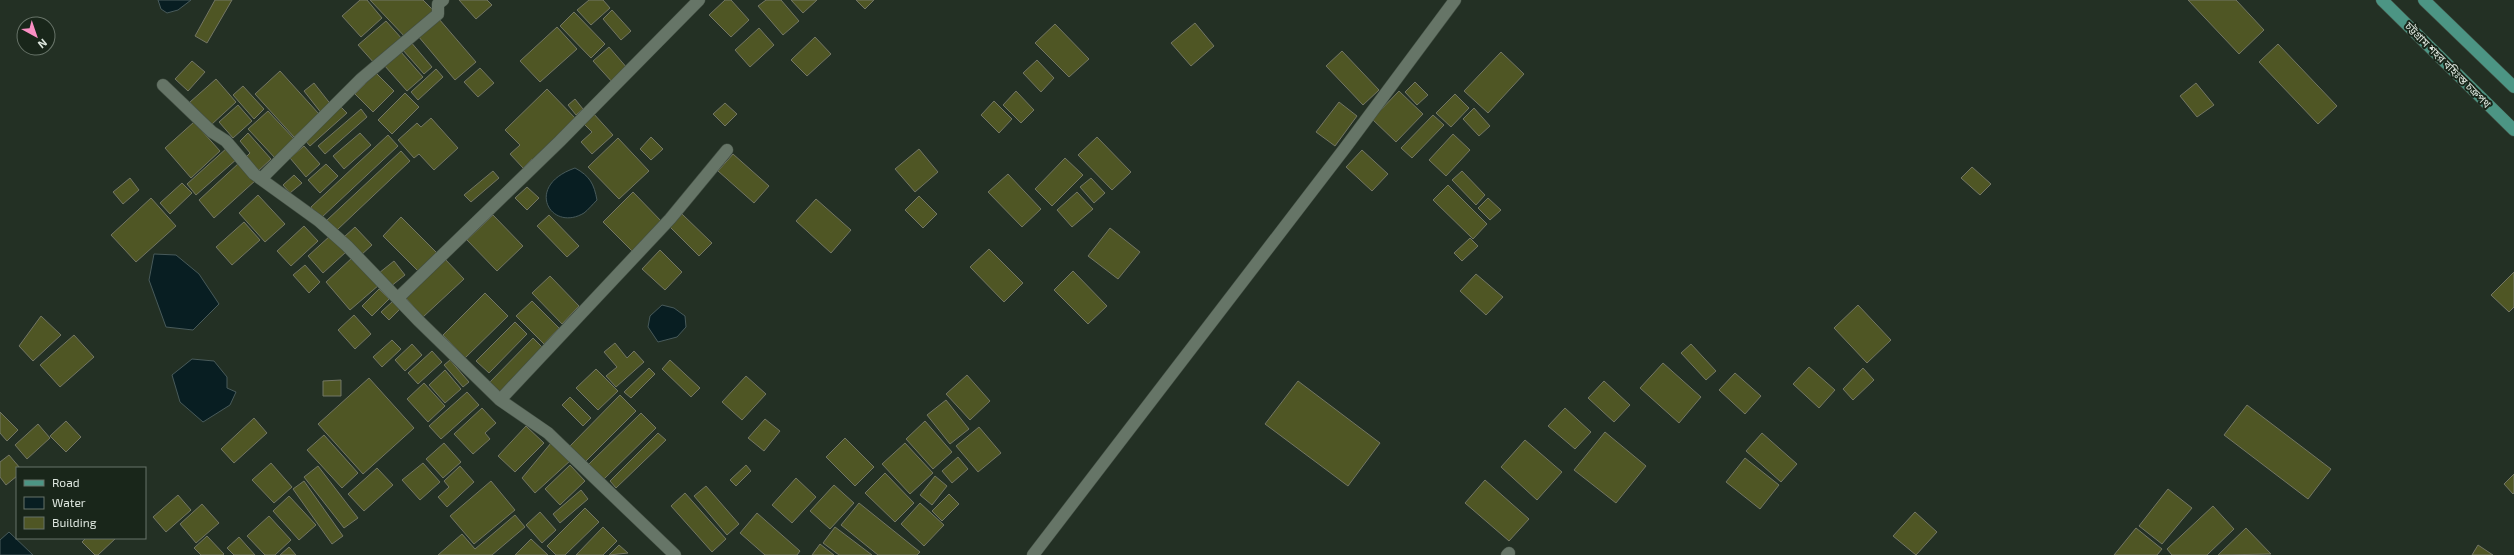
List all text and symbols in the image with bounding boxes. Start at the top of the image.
north arrow [16,16,56,56]
street label: চট্টগ্রাম শহর বহিঃস্ত চক্রপথ [2402,18,2495,111]
text: N [35,37,50,52]
legend [16,467,146,539]
text: Road [52,475,80,489]
text: Water [52,495,86,509]
text: Building [52,515,97,529]

